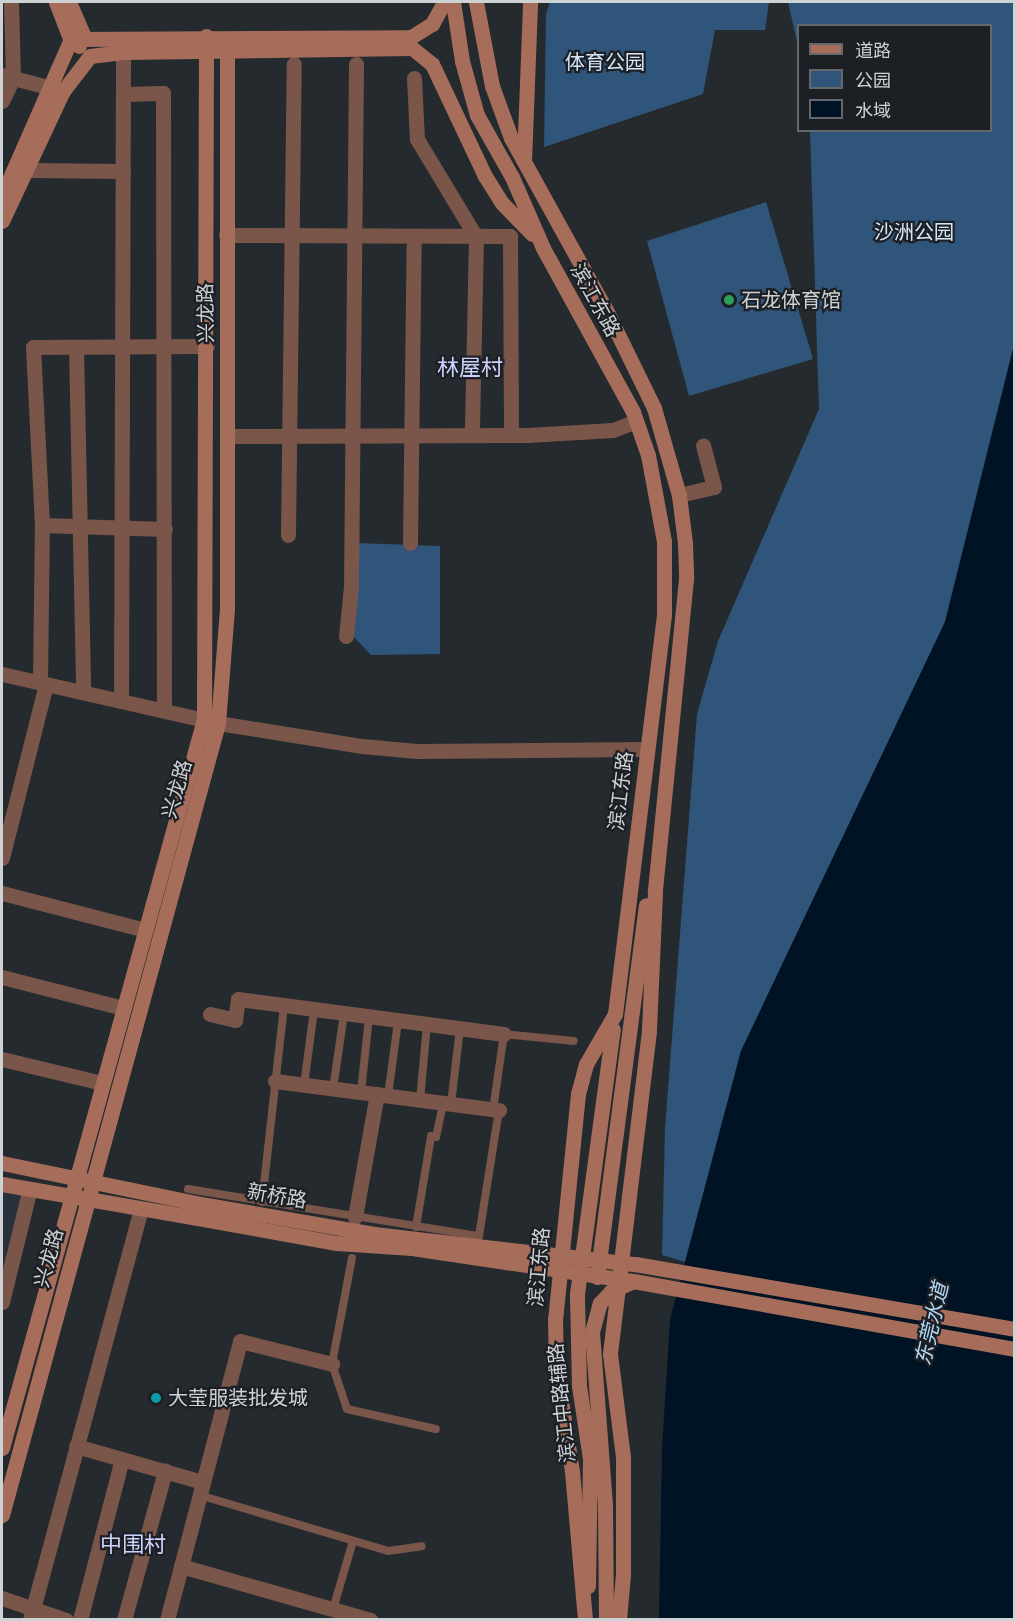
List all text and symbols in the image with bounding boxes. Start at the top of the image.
legend [797,24,992,132]
text: 道路 [855,40,891,62]
park label: 体育公园 [565,50,645,74]
text: 公园 [855,70,891,92]
text: 水域 [855,100,891,122]
park label: 沙洲公园 [874,220,954,244]
street label: 滨江东路 [565,259,625,341]
street label: 兴龙路 [193,283,219,343]
place label: 石龙体育馆 [741,288,841,312]
marker: 石龙体育馆 [722,293,736,307]
district label: 林屋村 [437,355,503,381]
street label: 滨江东路 [604,750,638,832]
street label: 兴龙路 [157,757,197,821]
street label: 新桥路 [245,1179,309,1213]
street label: 兴龙路 [30,1226,68,1290]
street label: 滨江东路 [524,1226,554,1308]
water label: 东莞水道 [910,1280,954,1368]
street label: 滨江中路辅路 [544,1342,580,1464]
place label: 大莹服装批发城 [168,1386,308,1410]
marker: 大莹服装批发城 [149,1391,163,1405]
district label: 中围村 [100,1532,166,1558]

